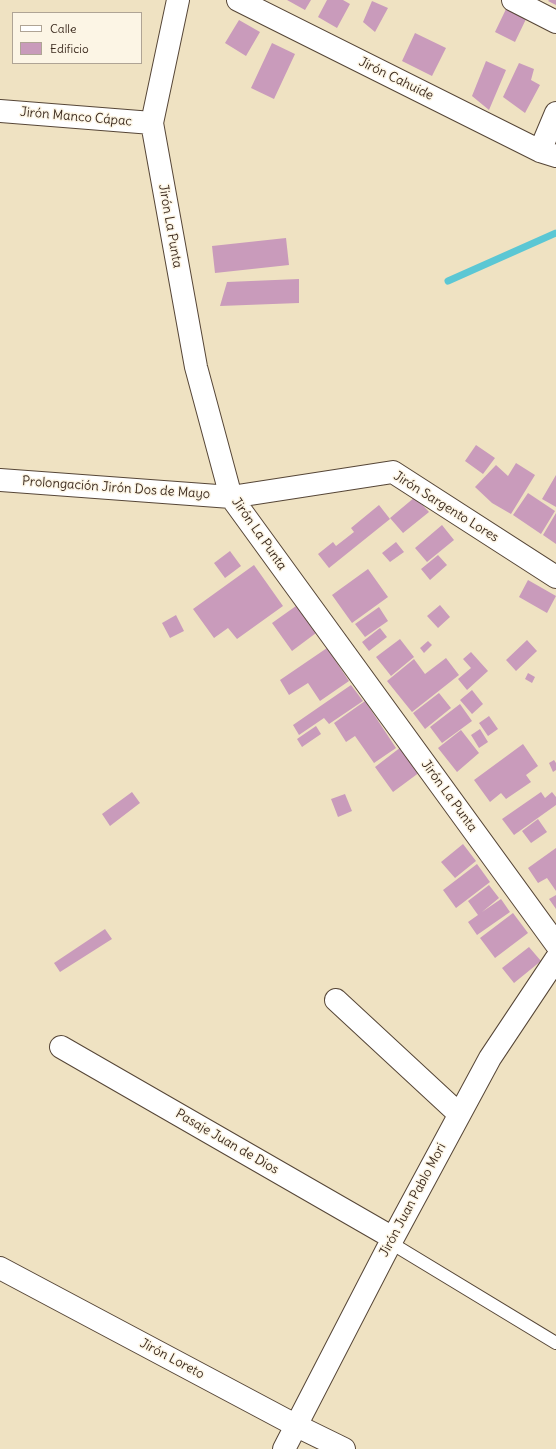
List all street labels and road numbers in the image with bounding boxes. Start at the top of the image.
street label: Jirón Cahuide [356,54,436,104]
street label: Jirón Manco Cápac [19,104,133,130]
street label: Jirón La Punta [155,183,185,269]
street label: Jirón Sargento Lores [391,468,501,546]
street label: Prolongación Jirón Dos de Mayo [21,474,211,502]
street label: Jirón La Punta [228,495,290,573]
street label: Jirón La Punta [418,757,480,835]
street label: Pasaje Juan de Dios [173,1106,281,1178]
street label: Jirón Juan Pablo Mori [376,1141,450,1259]
street label: Jirón Loreto [137,1336,207,1382]

